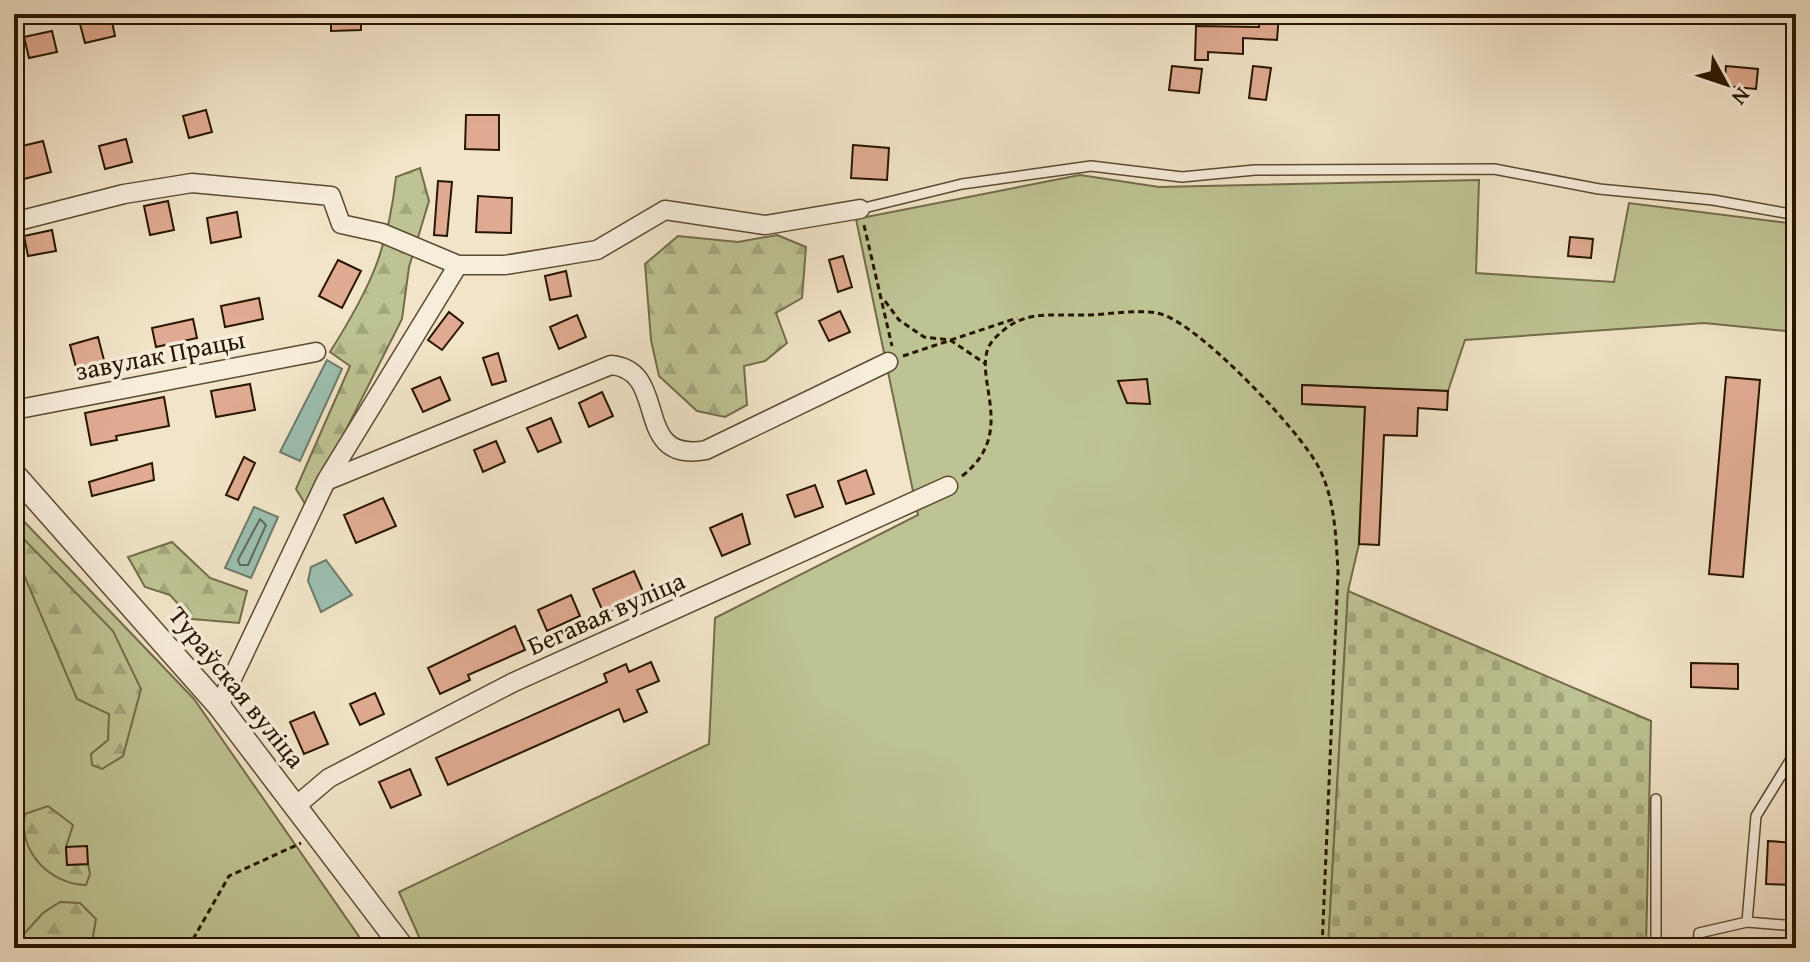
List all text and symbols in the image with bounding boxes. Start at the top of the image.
north arrow [1686,44,1766,124]
text: N [1724,81,1758,113]
street label: завулак Працы [72,319,248,390]
street label: Бегавая вуліца [521,560,691,665]
street label: Тураўская вуліца [160,597,315,777]

